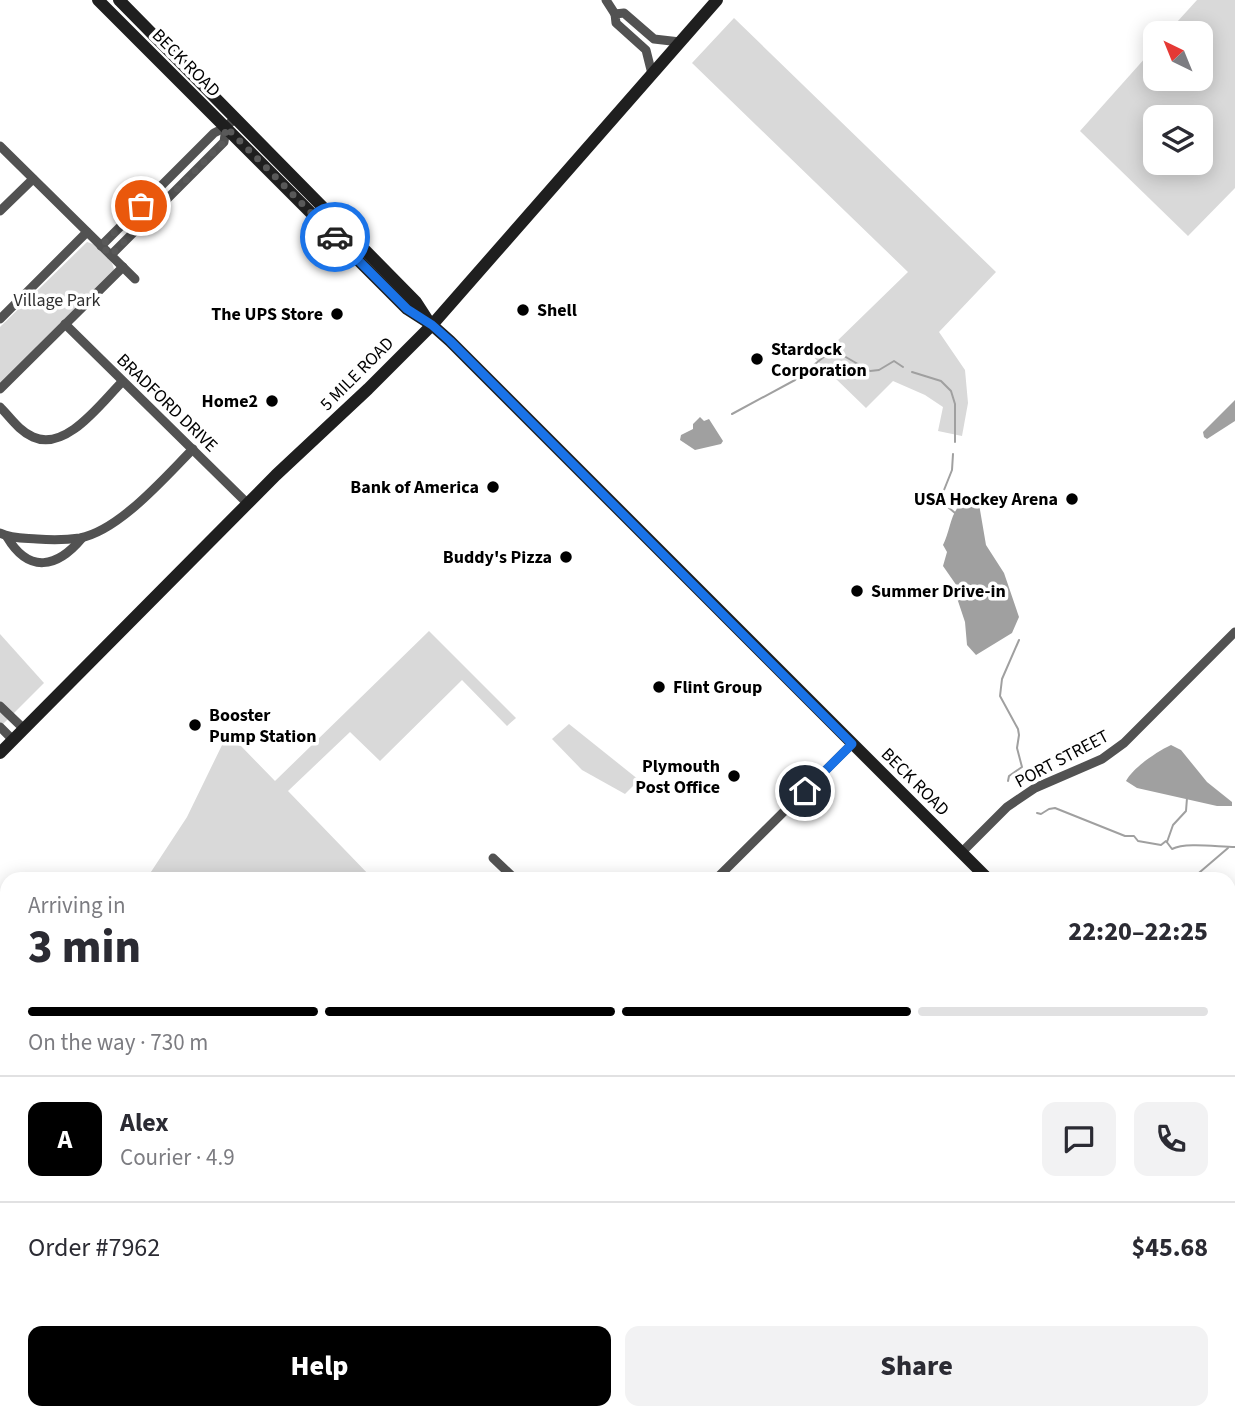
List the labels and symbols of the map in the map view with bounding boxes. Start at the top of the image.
north arrow [1143,21,1213,91]
street label: BECK ROAD [146,23,226,103]
pin [111,176,171,236]
courier [300,202,370,272]
park label: Village Park [14,288,101,313]
place label: Shell [537,298,577,323]
place label: The UPS Store [211,302,323,327]
marker: Shell [515,302,531,318]
marker: The UPS Store [329,306,345,322]
street label: 5 MILE ROAD [315,332,399,416]
place label: Stardock Corporation [771,337,867,383]
street label: BRADFORD DRIVE [111,348,223,458]
marker: Stardock Corporation [749,351,765,367]
place label: Home2 [202,389,258,414]
marker: Home2 [264,393,280,409]
place label: Bank of America [350,475,479,500]
marker: Bank of America [485,479,501,495]
place label: USA Hockey Arena [914,487,1058,512]
marker: USA Hockey Arena [1064,491,1080,507]
place label: Buddy's Pizza [443,545,552,570]
marker: Buddy's Pizza [558,549,574,565]
place label: Summer Drive-in [871,579,1006,604]
marker: Summer Drive-in [849,583,865,599]
place label: Flint Group [673,675,762,700]
marker: Flint Group [651,679,667,695]
place label: Booster Pump Station [209,703,317,749]
marker: Booster Pump Station [187,717,203,733]
street label: PORT STREET [1011,724,1114,794]
street label: BECK ROAD [875,742,955,822]
place label: Plymouth Post Office [635,754,720,800]
pin [775,761,835,821]
marker: Plymouth Post Office [726,768,742,784]

